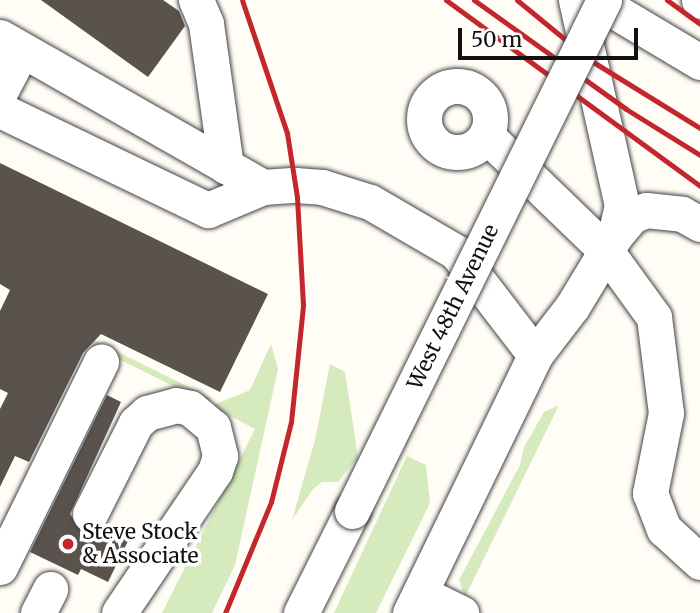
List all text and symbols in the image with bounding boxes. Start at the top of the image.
scale bar [462,14,642,58]
text: 50 m [471,26,522,53]
street label: West 48th Avenue [402,220,504,394]
place label: Steve Stock & Associate [82,519,198,569]
marker: Steve Stock & Associate [60,536,76,552]

